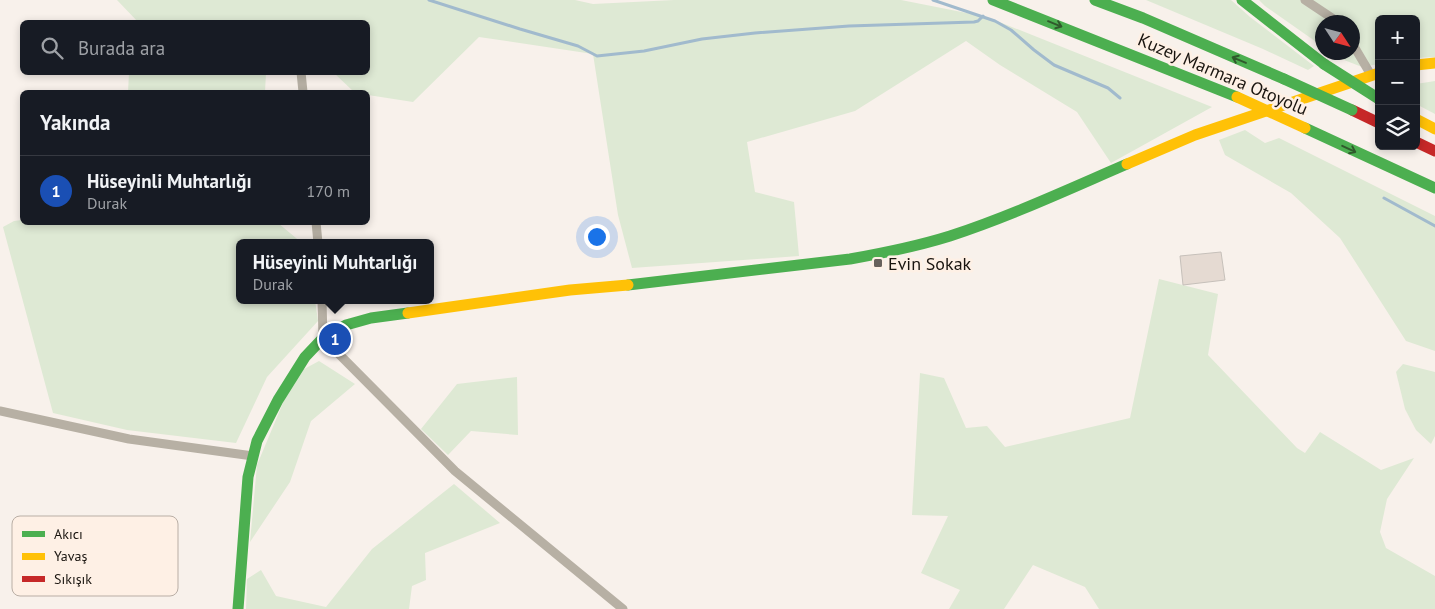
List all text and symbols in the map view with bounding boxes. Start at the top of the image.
north arrow [1315,15,1360,60]
map controls [1375,15,1420,150]
button: + [1375,15,1420,60]
one-way arrow [1047,19,1062,29]
search box [20,20,370,75]
street label: Kuzey Marmara Otoyolu [1135,28,1311,120]
icon: search [38,34,66,62]
text: Burada ara [78,36,165,60]
one-way arrow [1232,54,1247,64]
button: − [1375,60,1420,105]
button: layers [1375,105,1420,150]
text: Yakında [40,109,110,136]
one-way arrow [1341,144,1356,154]
text: Hüseyinli Muhtarlığı [87,169,252,193]
text: 1 [51,181,61,201]
text: 170 m [307,181,350,201]
text: Durak [87,193,127,213]
your location [584,224,610,250]
popup [236,239,434,304]
text: Hüseyinli Muhtarlığı [253,250,417,274]
place label: Evin Sokak [888,252,972,275]
marker: Evin Sokak [872,257,884,269]
text: Durak [253,274,293,294]
pin: 1 [319,320,351,358]
legend [12,516,178,596]
text: Akıcı [54,525,83,543]
text: Yavaş [54,547,87,565]
text: Sıkışık [54,570,92,588]

